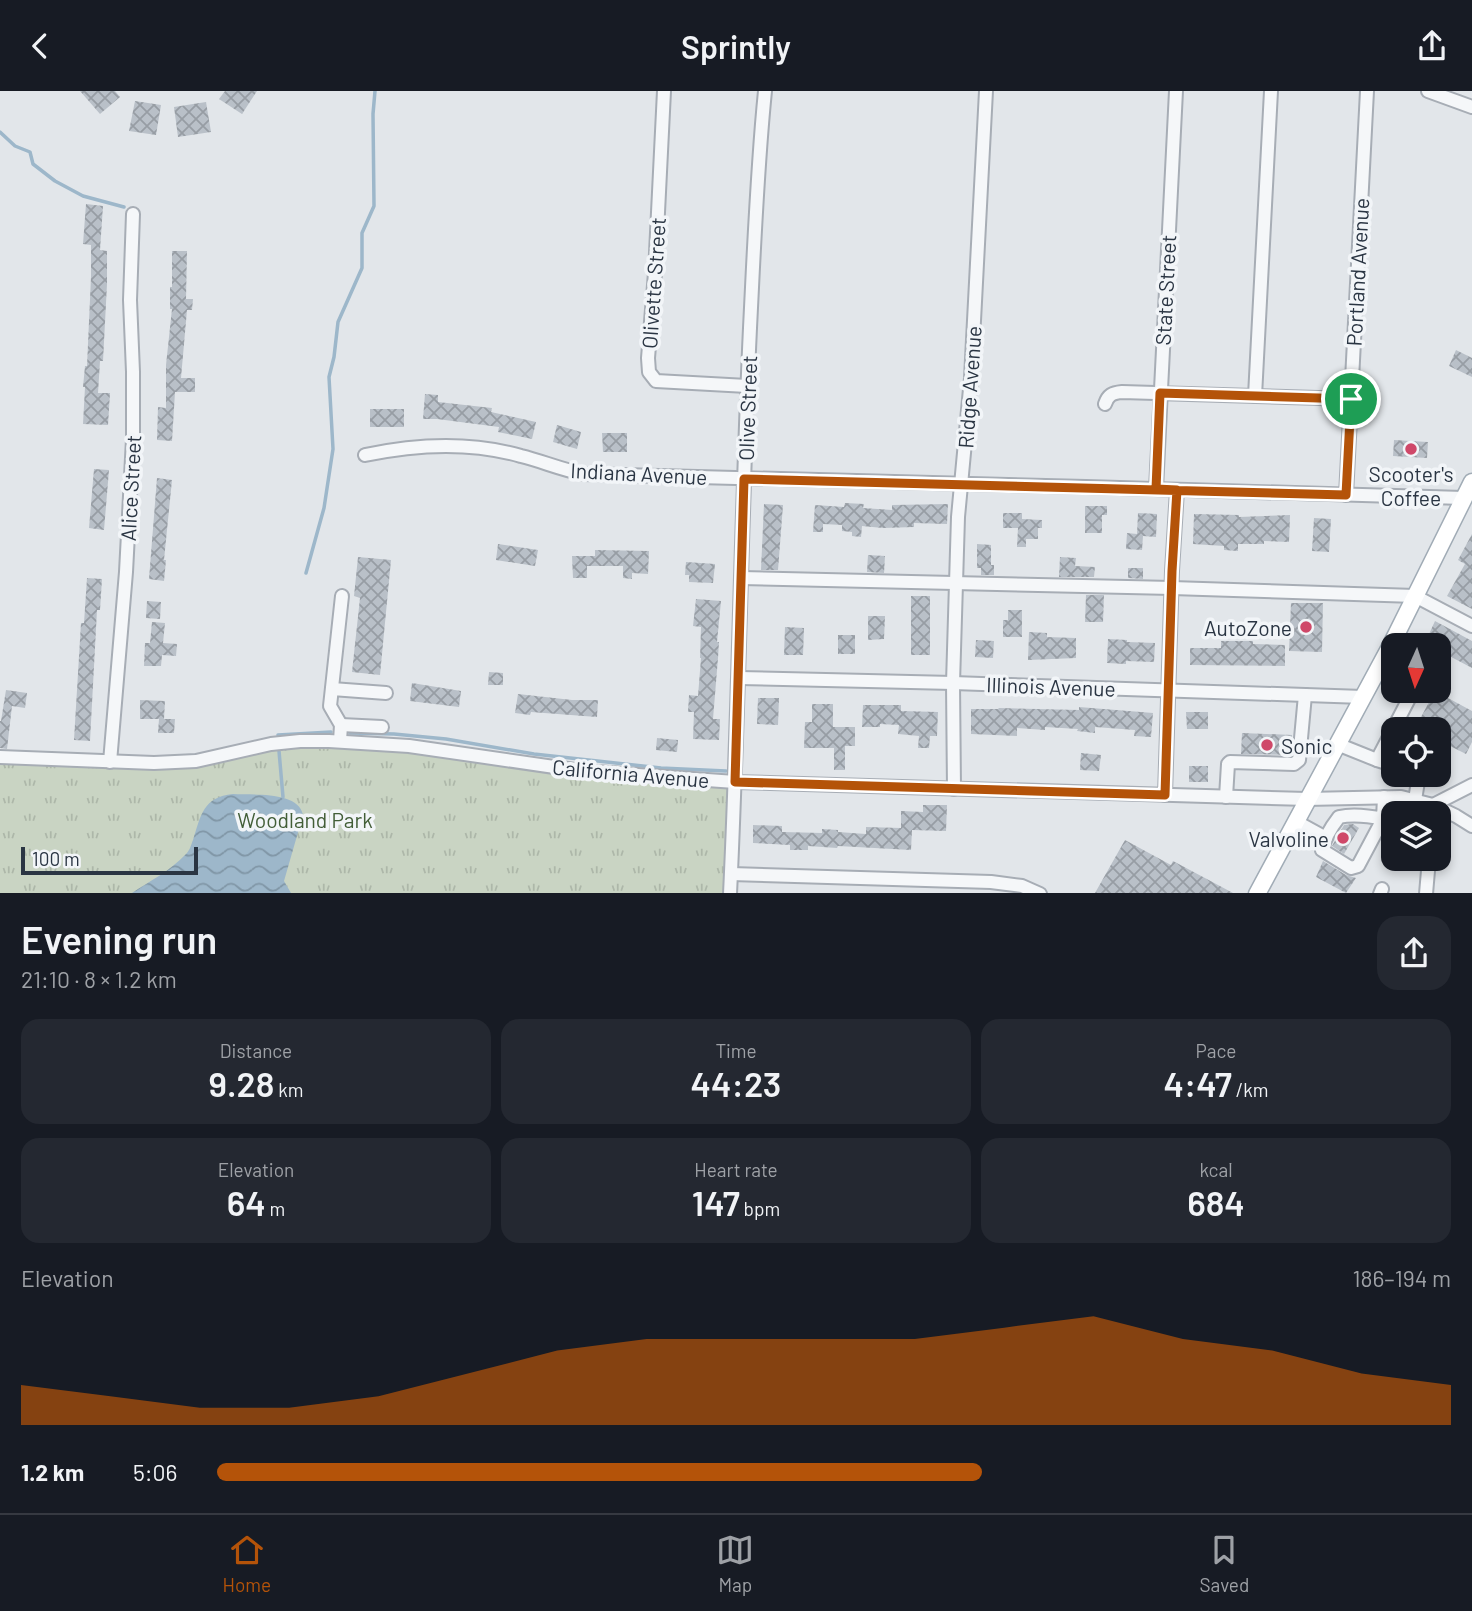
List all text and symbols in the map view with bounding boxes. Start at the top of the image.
icon: back [21,27,59,65]
text: Sprintly [681,27,791,65]
icon: share [1413,27,1451,65]
street label: Portland Avenue [1341,197,1373,347]
street label: Olivette Street [636,216,670,350]
street label: State Street [1150,234,1180,346]
street label: Ridge Avenue [952,325,986,449]
street label: Olive Street [733,355,761,461]
pin [1321,369,1381,429]
icon: arrive [1332,380,1370,418]
street label: Alice Street [115,434,145,542]
marker: Scooter's Coffee [1403,441,1419,457]
street label: Indiana Avenue [570,457,708,489]
place label: Scooter's Coffee [1368,461,1454,510]
place label: AutoZone [1204,615,1292,640]
marker: AutoZone [1298,619,1314,635]
north arrow [1381,633,1451,703]
map controls [1381,633,1451,871]
street label: Illinois Avenue [986,671,1116,701]
button: locate [1381,717,1451,787]
place label: Sonic [1281,733,1332,758]
marker: Sonic [1259,737,1275,753]
street label: California Avenue [551,754,711,792]
button: layers [1381,801,1451,871]
park label: Woodland Park [237,807,373,832]
place label: Valvoline [1248,826,1329,851]
marker: Valvoline [1335,830,1351,846]
scale bar [21,845,198,876]
text: 100 m [32,847,80,870]
text: Evening run [21,916,217,962]
button: share [1377,916,1451,990]
text: 21:10 · 8 × 1.2 km [21,965,177,993]
text: Distance [220,1039,292,1062]
text: Time [715,1039,757,1062]
text: Pace [1196,1039,1236,1062]
text: 9.28 [209,1062,274,1104]
text: 44:23 [691,1062,781,1104]
text: 4:47 [1163,1062,1232,1104]
text: km [274,1078,304,1101]
text: /km [1232,1078,1269,1101]
text: Elevation [218,1158,294,1181]
text: Heart rate [694,1158,778,1181]
text: kcal [1199,1158,1233,1181]
text: 64 [227,1181,266,1223]
text: 147 [692,1181,740,1223]
text: 684 [1187,1181,1245,1223]
text: m [266,1197,285,1220]
text: bpm [740,1197,780,1220]
text: Elevation [21,1264,114,1292]
text: 186–194 m [1352,1264,1451,1292]
text: 1.2 km [21,1458,84,1486]
text: 5:06 [133,1458,177,1486]
tab: Home [223,1531,271,1596]
tab: Map [716,1531,754,1596]
tab: Saved [1200,1531,1249,1596]

